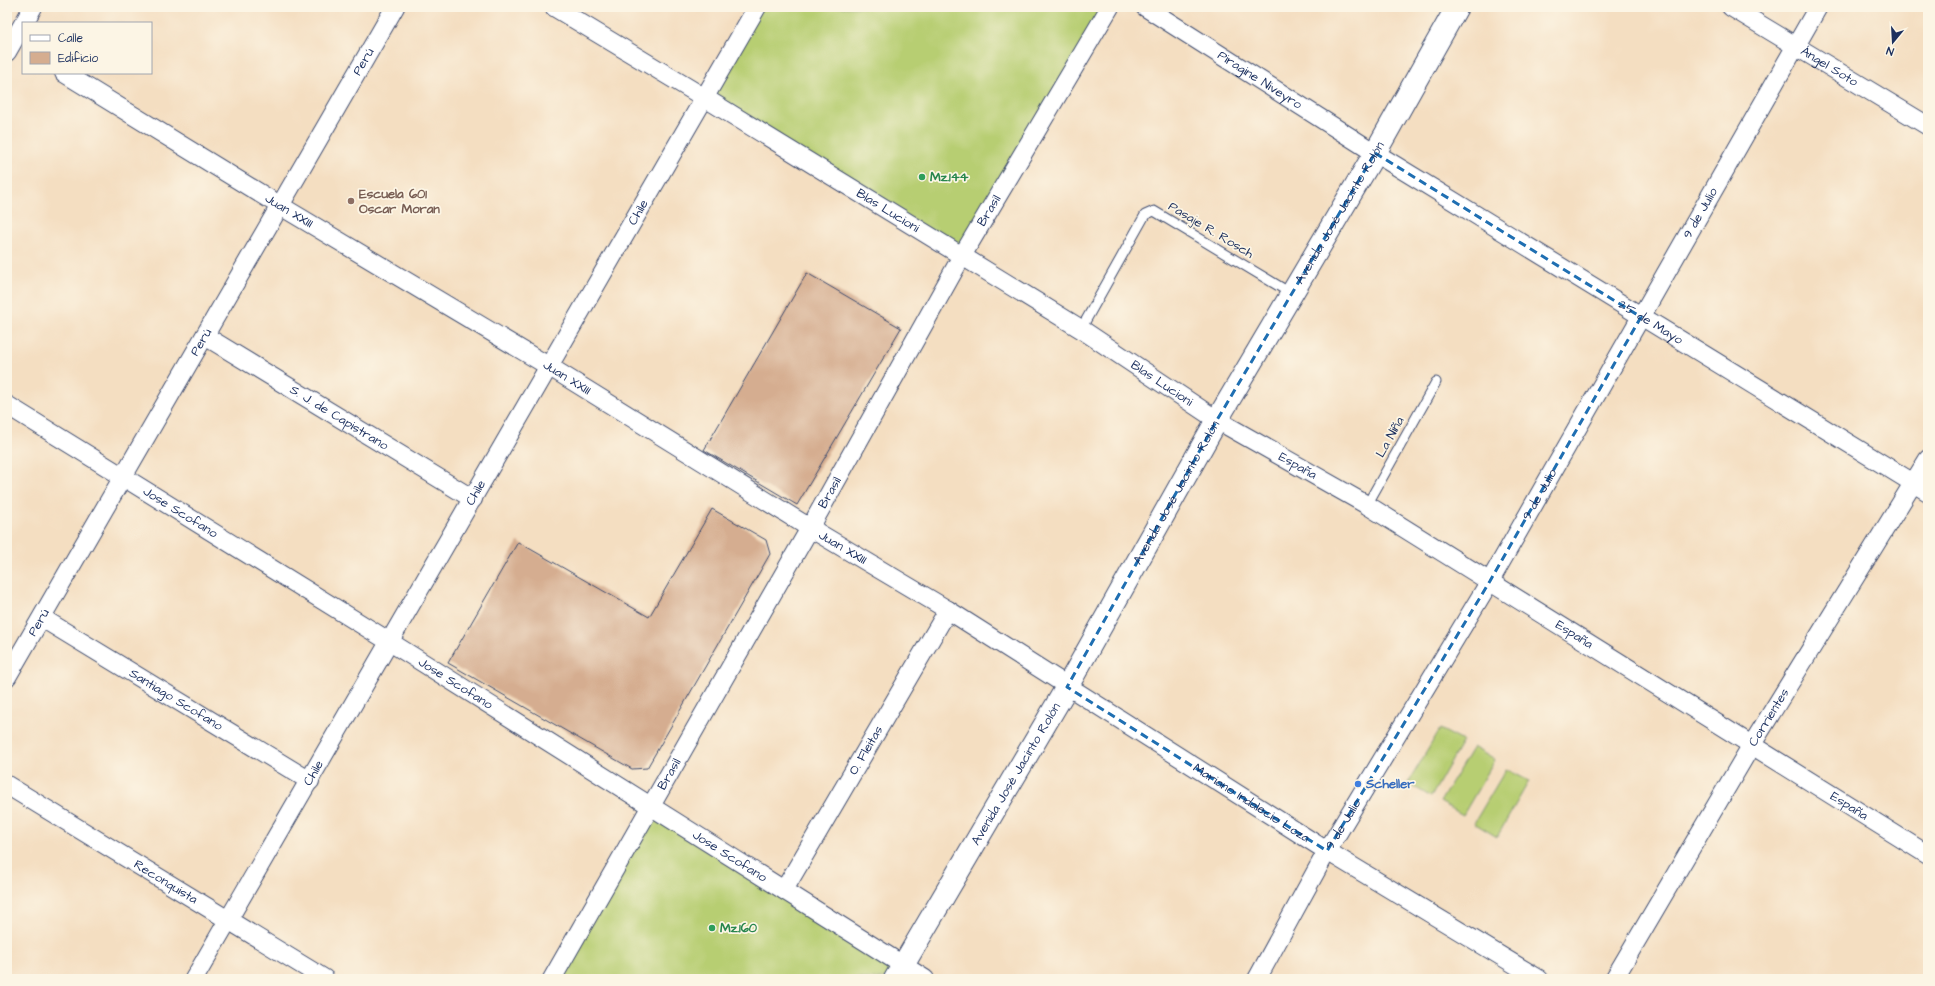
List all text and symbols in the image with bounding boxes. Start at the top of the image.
legend [22,22,152,74]
north arrow [1873,22,1913,62]
text: Calle [58,30,83,47]
street label: Ángel Soto [1797,42,1862,91]
text: N [1884,43,1896,59]
street label: Perú [348,44,379,79]
street label: Piragine Niveyro [1214,46,1306,114]
text: Edificio [58,50,98,67]
street label: Avenida José Jacinto Rolón [1291,138,1389,287]
place label: Mz.144 [930,168,969,186]
marker: Mz.144 [917,172,927,182]
street label: Blas Lucioni [853,184,923,237]
street label: 9 de Julio [1678,184,1722,242]
place label: Escuela 601 Oscar Moran [359,185,440,218]
street label: Juan XXIII [262,190,317,232]
street label: Brasil [973,192,1005,230]
marker: Escuela 601 Oscar Moran [346,196,356,206]
street label: Chile [624,196,653,228]
street label: Pasaje R. Rosch [1165,197,1258,263]
street label: 25 de Mayo [1615,295,1687,349]
street label: Perú [186,325,216,359]
street label: Juan XXIII [540,356,594,399]
street label: Blas Lucioni [1127,356,1197,410]
street label: S. J. de Capistrano [286,381,393,455]
street label: La Niña [1371,413,1409,461]
street label: Avenida José Jacinto Rolón [1129,417,1224,568]
street label: España [1275,448,1320,484]
street label: 9 de Julio [1518,465,1562,523]
street label: Brasil [814,474,846,512]
street label: Chile [461,477,490,509]
street label: Jose Scofano [140,482,222,543]
street label: Juan XXIII [815,526,870,569]
street label: Perú [23,605,54,640]
street label: España [1552,616,1597,653]
street label: Jose Scofano [415,653,497,714]
street label: Santiago Scofano [126,664,227,735]
street label: Corrientes [1744,684,1794,750]
street label: Avenida José Jacinto Rolón [967,699,1065,849]
street label: O. Fleitas [844,722,888,778]
street label: Brasil [653,755,685,793]
street label: Chile [299,757,328,789]
street label: Mariano Indalecio Loza [1190,759,1314,847]
place label: Scheller [1365,775,1415,793]
marker: Scheller [1353,779,1363,789]
street label: España [1827,787,1872,825]
street label: 9 de Julio [1321,795,1366,853]
street label: Jose Scofano [689,826,771,887]
street label: Reconquista [130,855,202,909]
place label: Mz.160 [720,919,758,937]
marker: Mz.160 [707,923,717,933]

